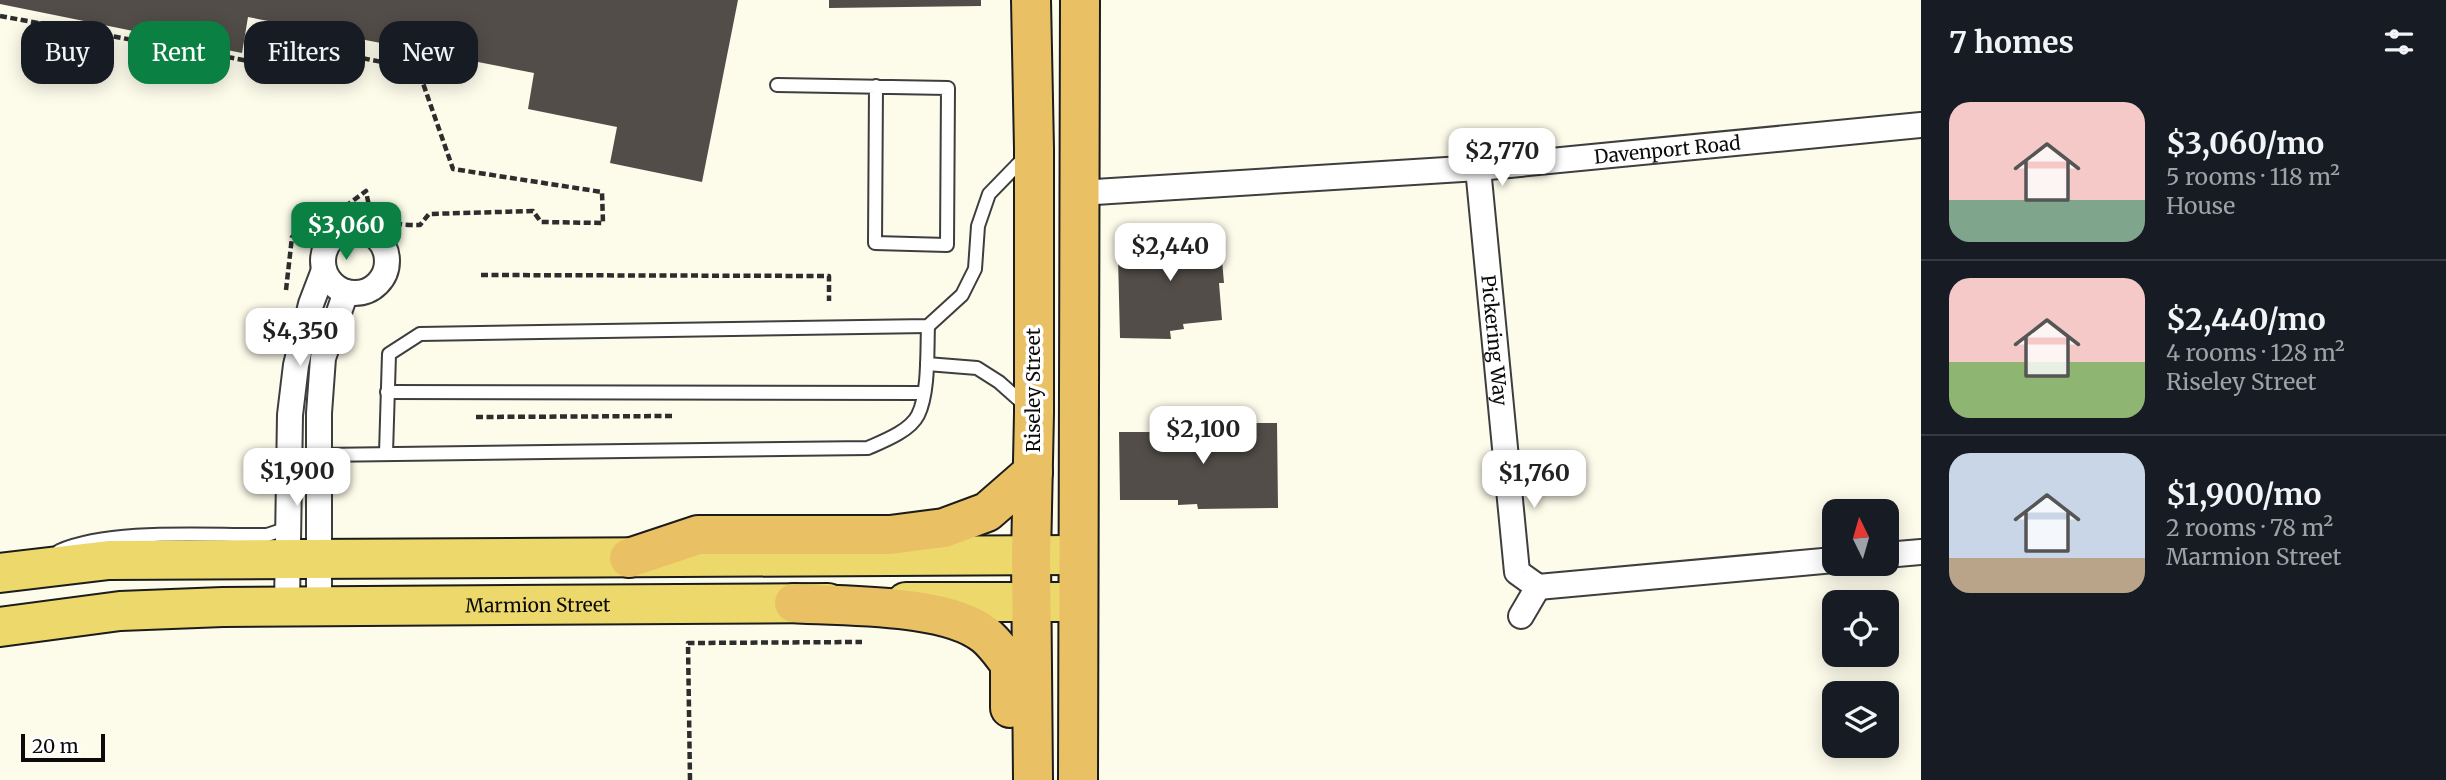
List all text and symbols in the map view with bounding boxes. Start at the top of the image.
chip: Buy [21,21,114,84]
chip: Rent [128,21,230,84]
chip: Filters [244,21,365,84]
chip: New [379,21,478,84]
text: 7 homes [1949,23,2074,61]
icon: filters [2380,23,2418,61]
text: $3,060/mo [2166,124,2324,162]
pin: $2,770 [1445,128,1559,188]
icon: home [2005,130,2089,214]
street label: Davenport Road [1593,131,1742,169]
text: $2,770 [1464,136,1540,165]
text: 5 rooms · 118 m² [2166,162,2340,191]
text: House [2166,191,2235,220]
pin: $3,060 [289,202,403,262]
text: $3,060 [307,210,385,239]
pin: $2,440 [1113,224,1227,283]
text: $2,440 [1131,231,1209,260]
street label: Pickering Way [1476,274,1513,407]
text: $2,440/mo [2166,300,2326,338]
icon: home [2005,306,2089,390]
pin: $4,350 [243,308,357,368]
text: $4,350 [262,316,338,345]
street label: Riseley Street [1021,327,1045,452]
text: 4 rooms · 128 m² [2166,338,2345,367]
text: Riseley Street [2166,367,2317,396]
pin: $2,100 [1146,406,1260,466]
text: $2,100 [1166,414,1240,443]
pin: $1,900 [240,448,354,508]
pin: $1,760 [1477,450,1591,510]
text: $1,900 [259,456,335,485]
text: $1,760 [1498,458,1570,487]
text: $1,900/mo [2166,475,2321,513]
icon: home [2005,481,2089,565]
north arrow [1822,499,1899,576]
map controls [1822,499,1899,758]
text: 2 rooms · 78 m² [2166,513,2333,542]
text: Marmion Street [2166,542,2342,571]
button: locate [1822,590,1899,667]
street label: Marmion Street [465,592,611,617]
button: layers [1822,681,1899,758]
scale bar [21,731,105,763]
text: 20 m [32,734,79,758]

